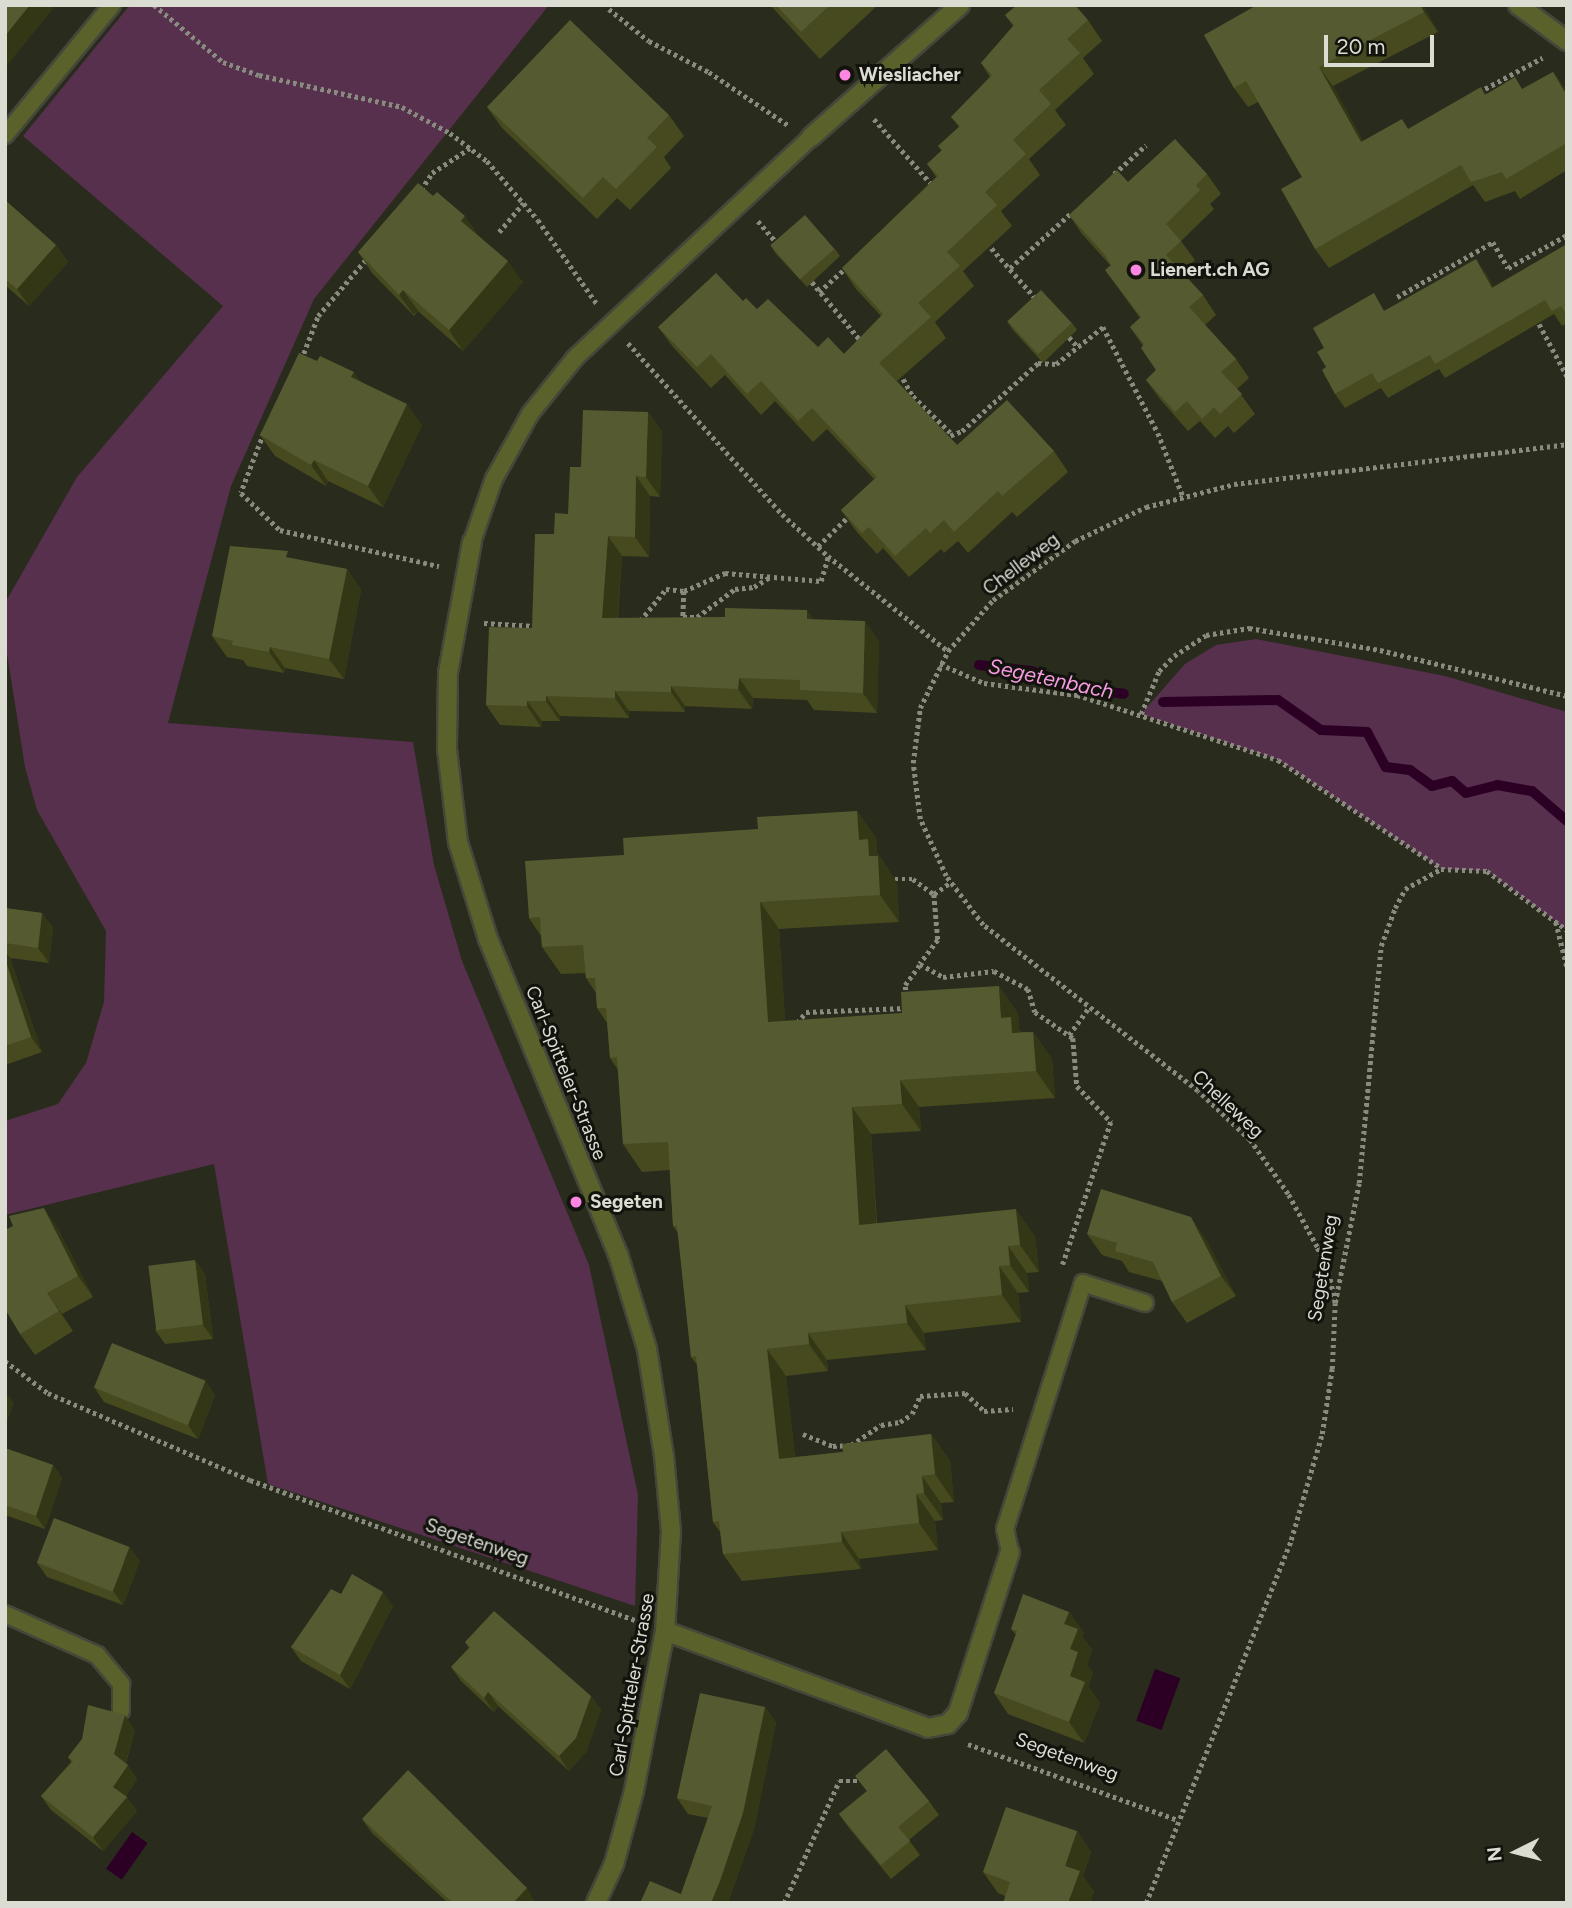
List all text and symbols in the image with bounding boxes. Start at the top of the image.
scale bar [1327,21,1437,65]
text: 20 m [1337,34,1385,59]
place label: Wiesliacher [859,64,961,86]
marker: Wiesliacher [837,67,853,83]
place label: Lienert.ch AG [1150,259,1269,281]
marker: Lienert.ch AG [1128,262,1144,278]
street label: Chelleweg [978,528,1064,600]
water label: Segetenbach [986,653,1116,705]
street label: Carl-Spitteler-Strasse [521,983,611,1163]
street label: Chelleweg [1188,1065,1268,1143]
place label: Segeten [590,1191,663,1213]
marker: Segeten [568,1194,584,1210]
street label: Segetenweg [1303,1213,1343,1323]
street label: Segetenweg [422,1514,532,1570]
street label: Carl-Spitteler-Strasse [605,1592,659,1778]
street label: Segetenweg [1012,1728,1122,1786]
north arrow [1481,1817,1551,1887]
text: N [1482,1846,1507,1863]

